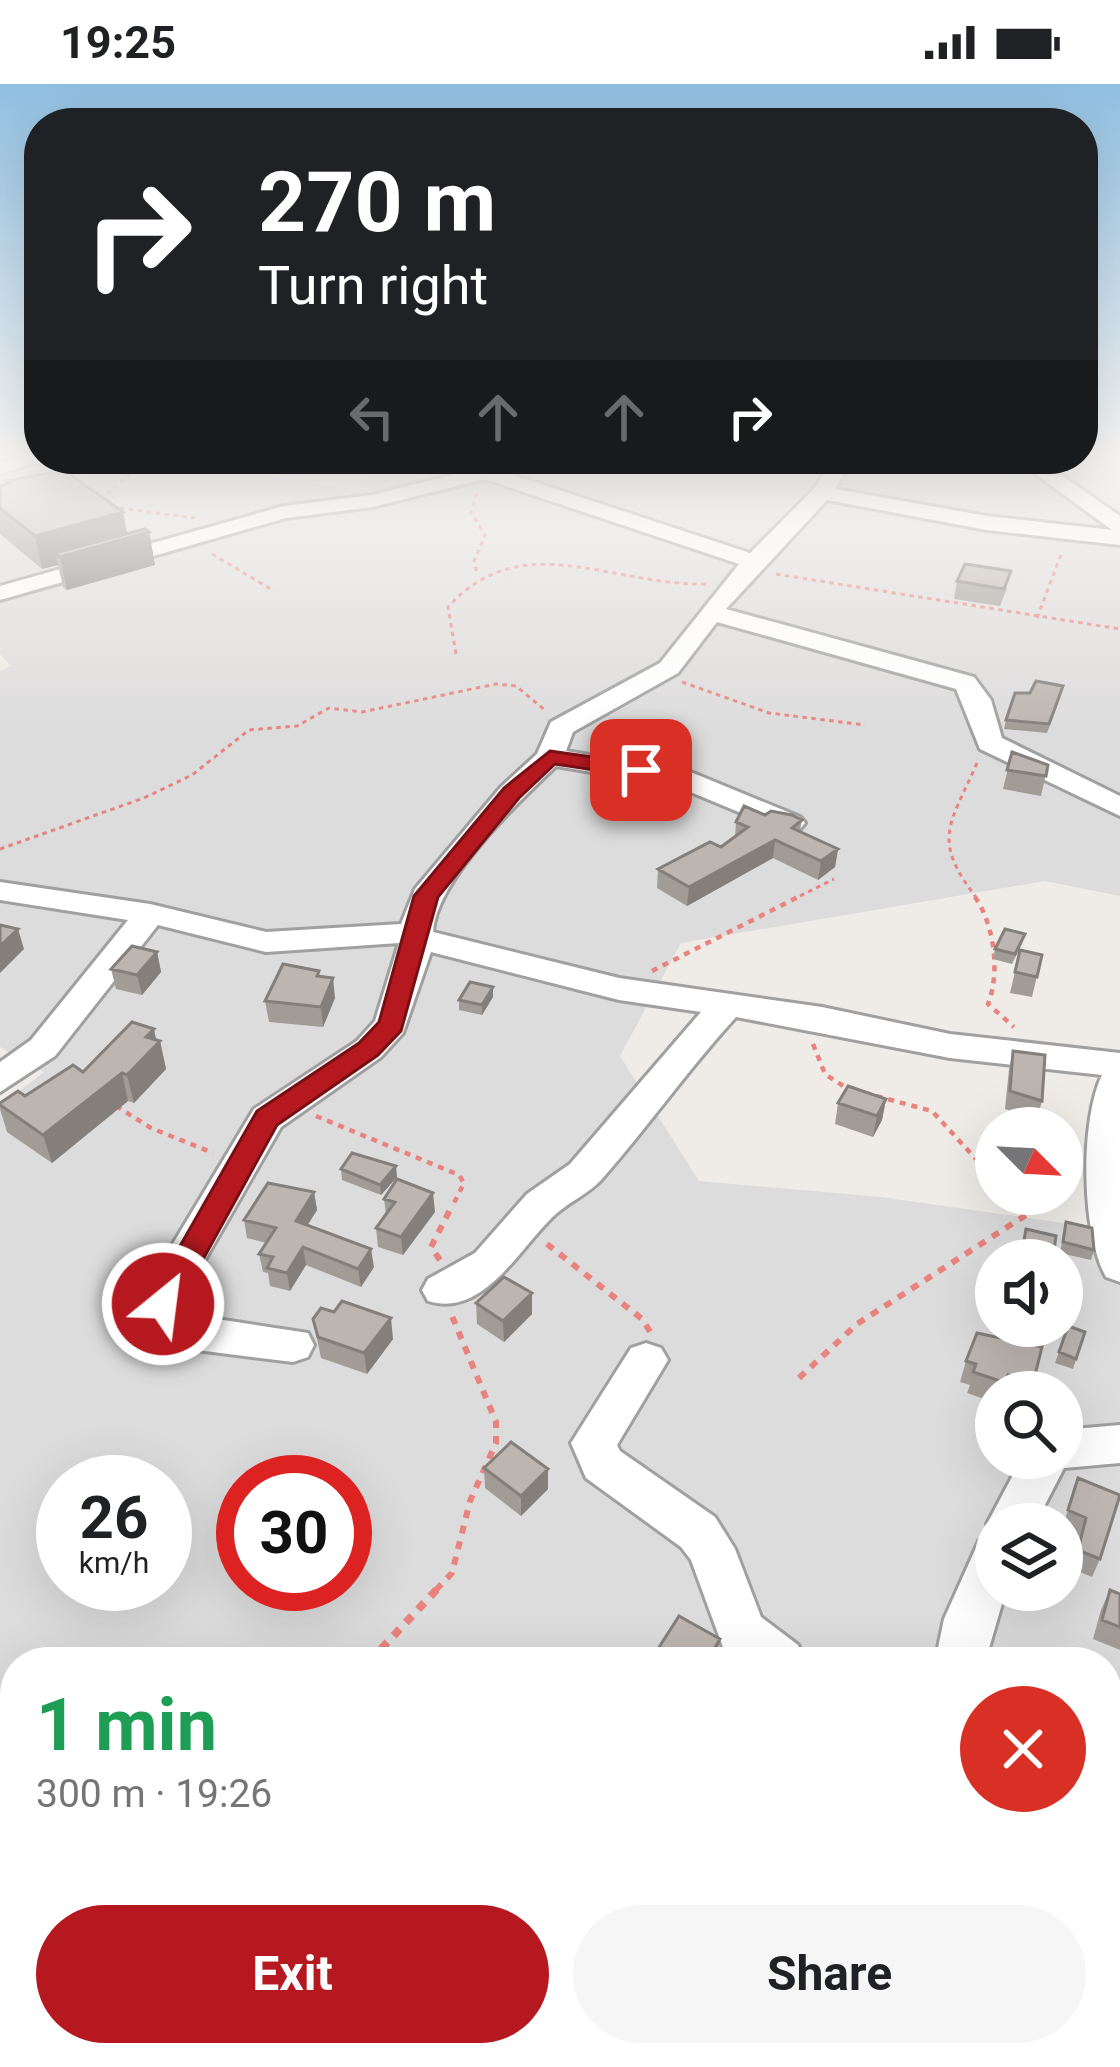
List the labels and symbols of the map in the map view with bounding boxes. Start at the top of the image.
pin [590,719,692,821]
north arrow [975,1107,1083,1215]
position arrow [100,1241,226,1367]
speed limit sign: 30 [216,1455,372,1611]

